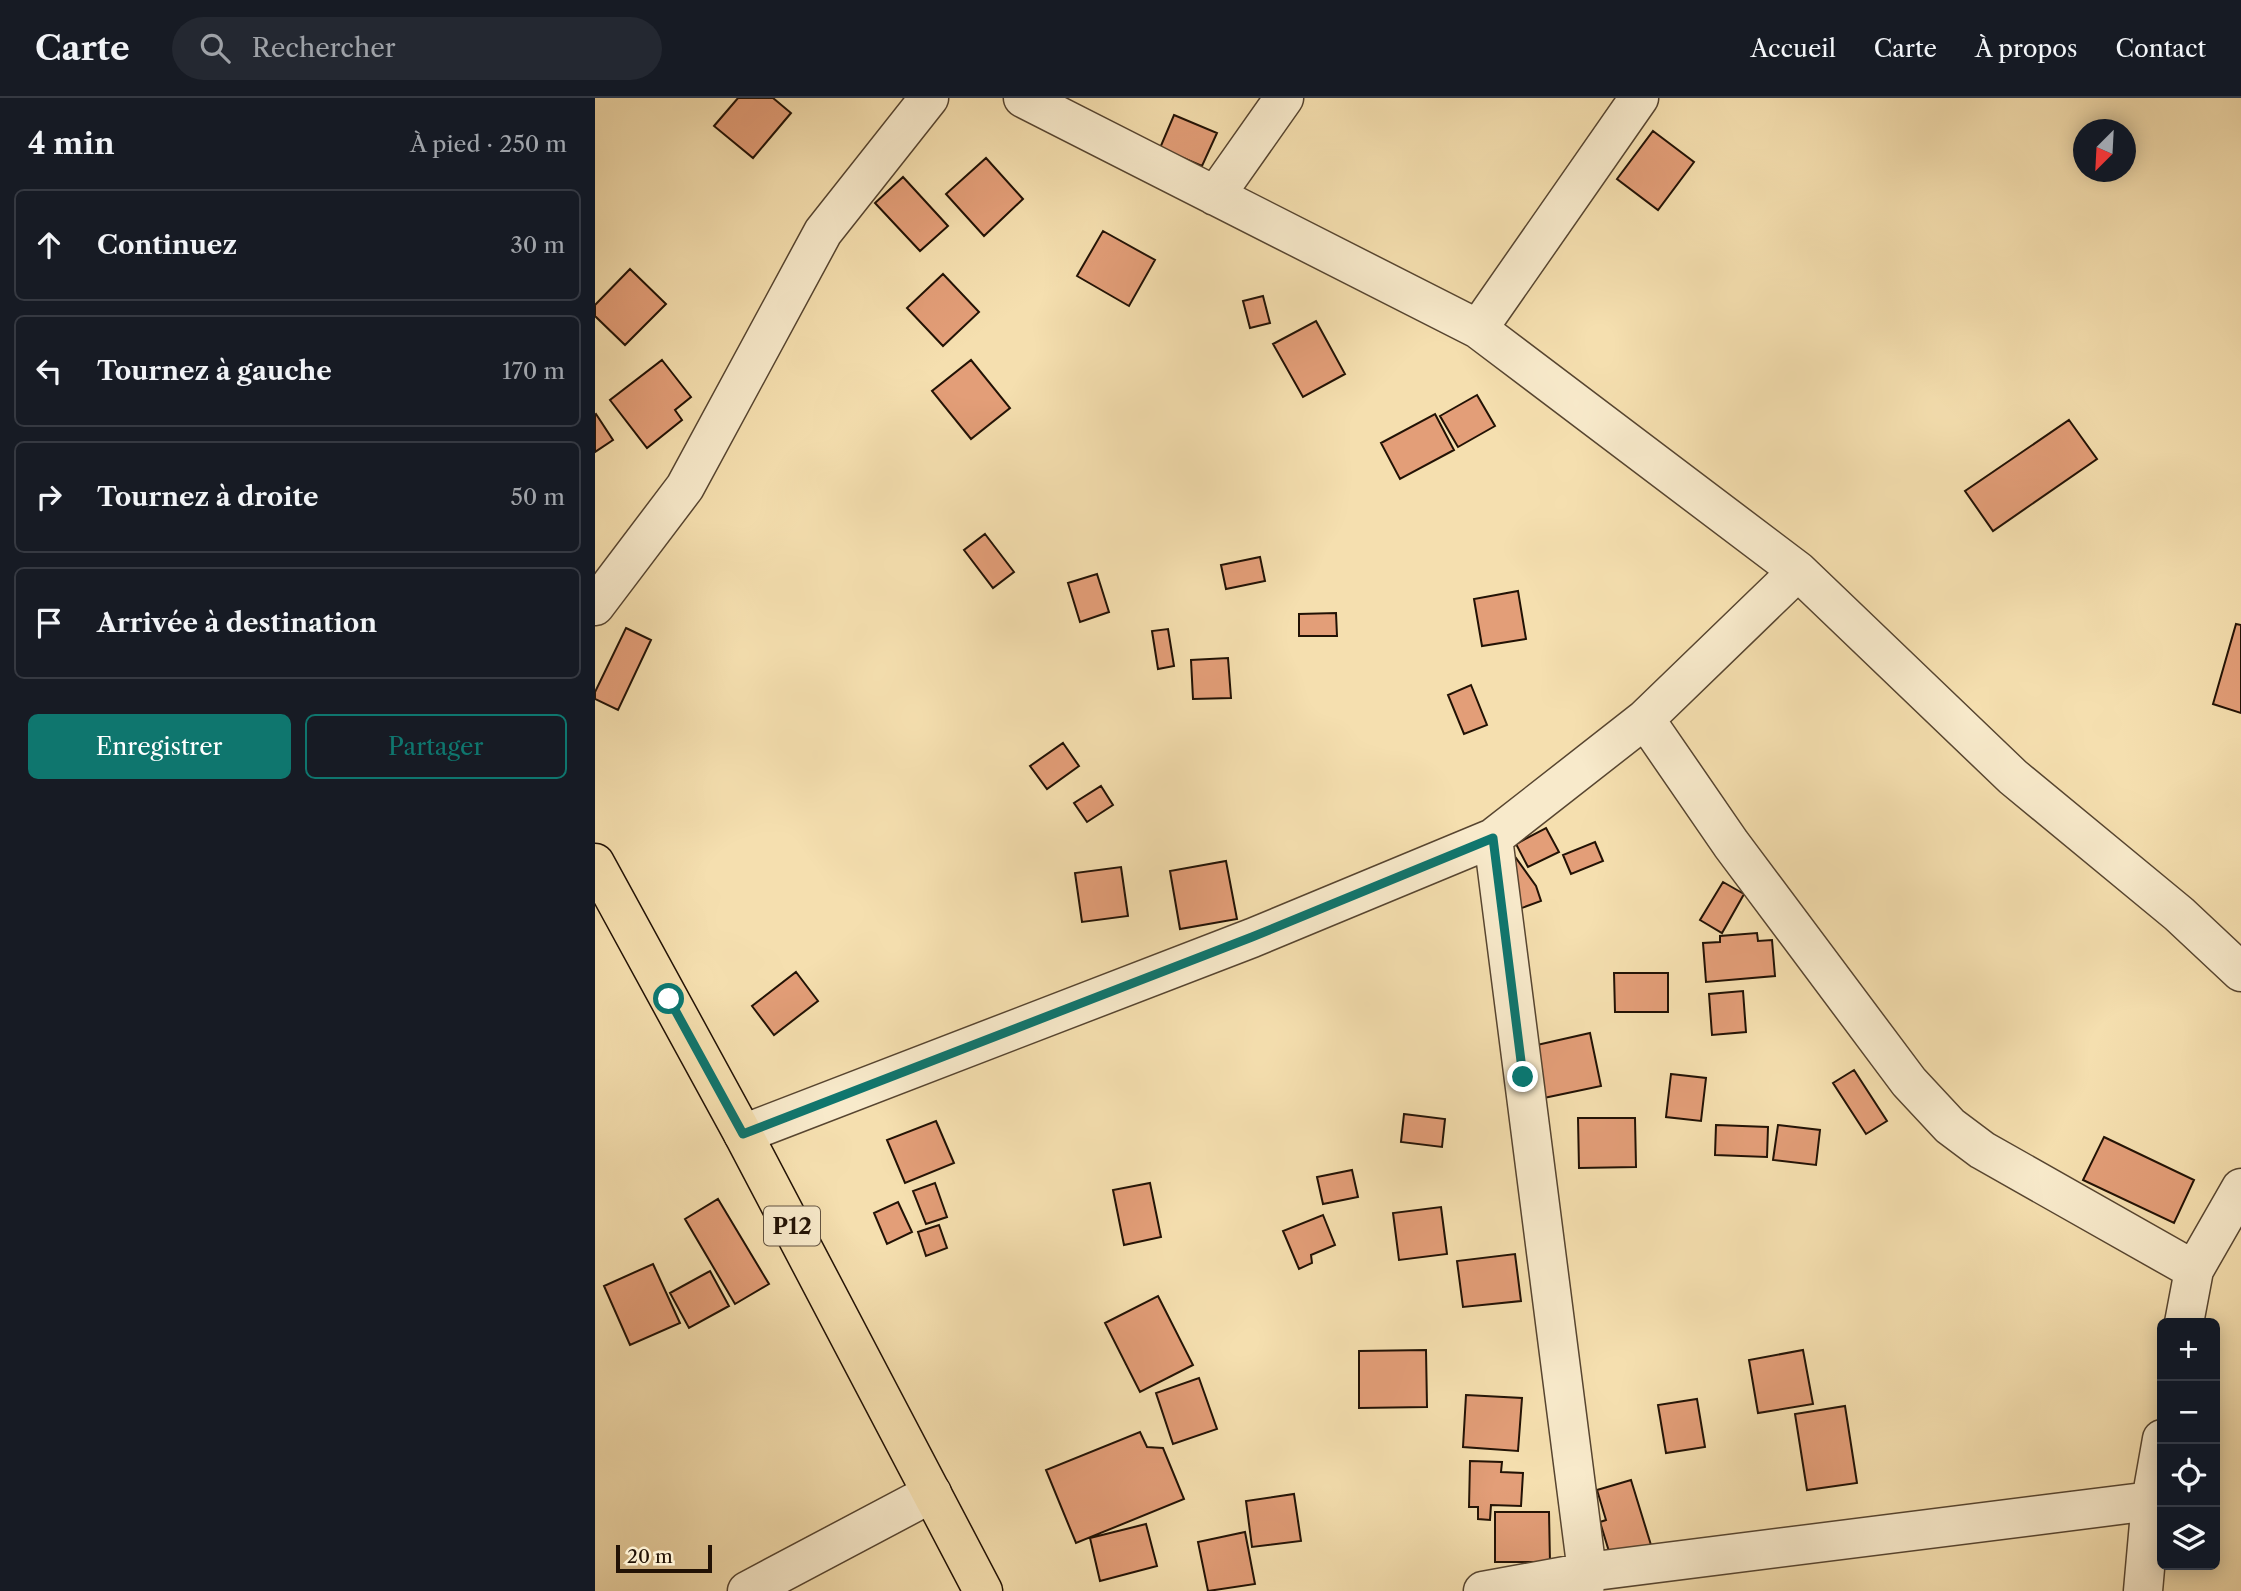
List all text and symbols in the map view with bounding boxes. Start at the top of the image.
search box [172,17,662,80]
text: Carte [35,28,130,69]
icon: search [196,29,234,67]
text: Rechercher [252,32,396,64]
text: Accueil [1751,34,1836,63]
text: Carte [1874,34,1937,63]
text: À propos [1975,34,2078,63]
text: Contact [2116,34,2206,63]
north arrow [2073,119,2136,182]
text: 4 min [28,125,114,162]
text: À pied · 250 m [410,130,567,158]
icon: ahead [30,226,68,264]
text: Continuez [97,229,237,261]
text: 30 m [510,231,565,259]
icon: left [30,352,68,390]
text: Tournez à gauche [97,355,332,387]
text: 170 m [502,357,565,385]
icon: right [30,478,68,516]
text: Tournez à droite [97,481,319,513]
text: 50 m [510,483,565,511]
icon: arrive [30,604,68,642]
text: Arrivée à destination [97,607,377,639]
button: Enregistrer [28,714,291,779]
button: Partager [305,714,567,779]
route start [653,983,684,1014]
route end [1507,1061,1538,1092]
road number: P12 [764,1206,820,1246]
map controls [2157,1318,2220,1570]
button: + [2157,1318,2220,1381]
button: − [2157,1381,2220,1444]
button: locate [2157,1444,2220,1507]
button: layers [2157,1507,2220,1570]
scale bar [616,1542,712,1574]
text: 20 m [627,1545,673,1568]

